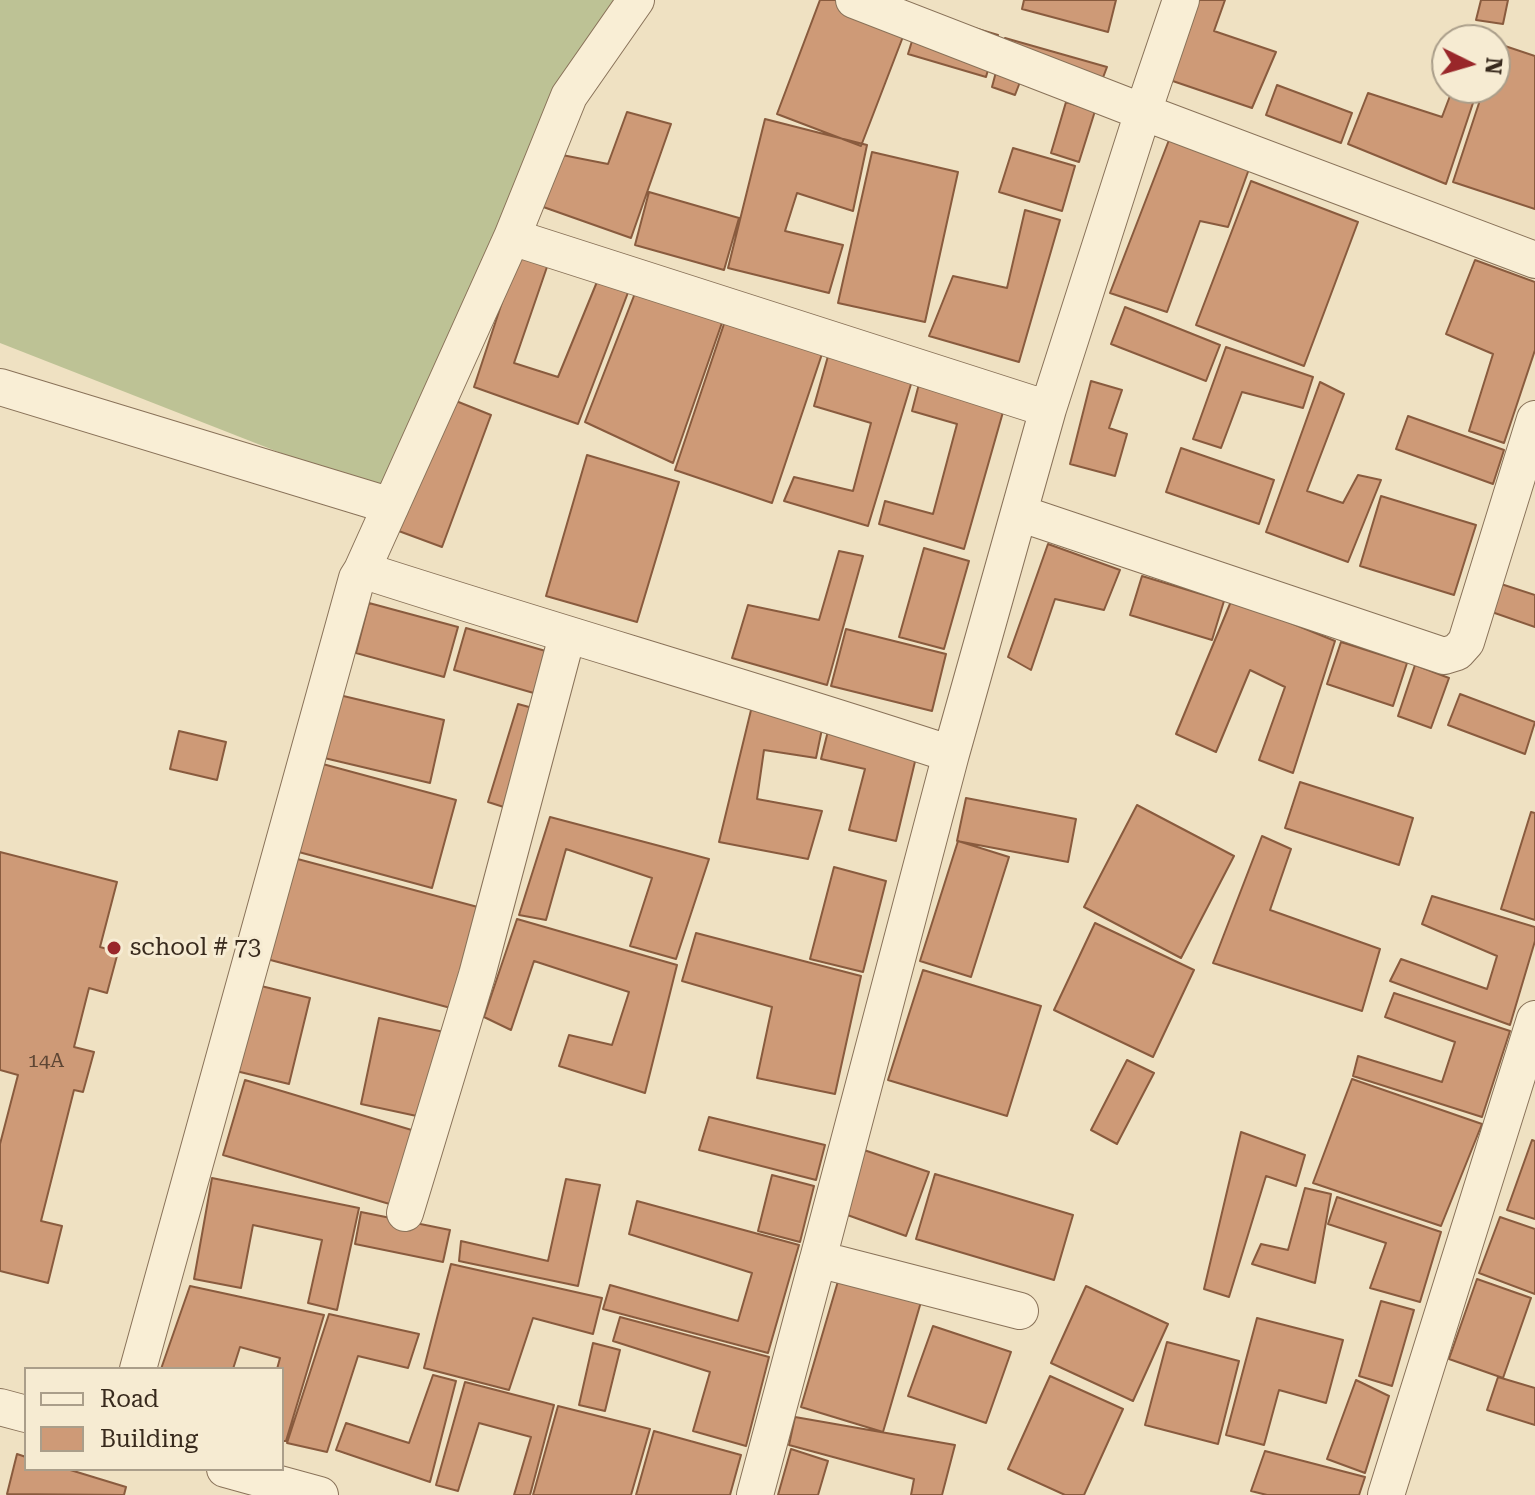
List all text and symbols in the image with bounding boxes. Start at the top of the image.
north arrow [1431,24,1511,104]
text: N [1480,56,1507,75]
place label: school # 73 [130,934,261,962]
marker: school # 73 [105,939,123,957]
house number: 14A [28,1049,64,1073]
legend [24,1367,284,1471]
text: Road [100,1385,159,1413]
text: Building [100,1425,198,1453]

